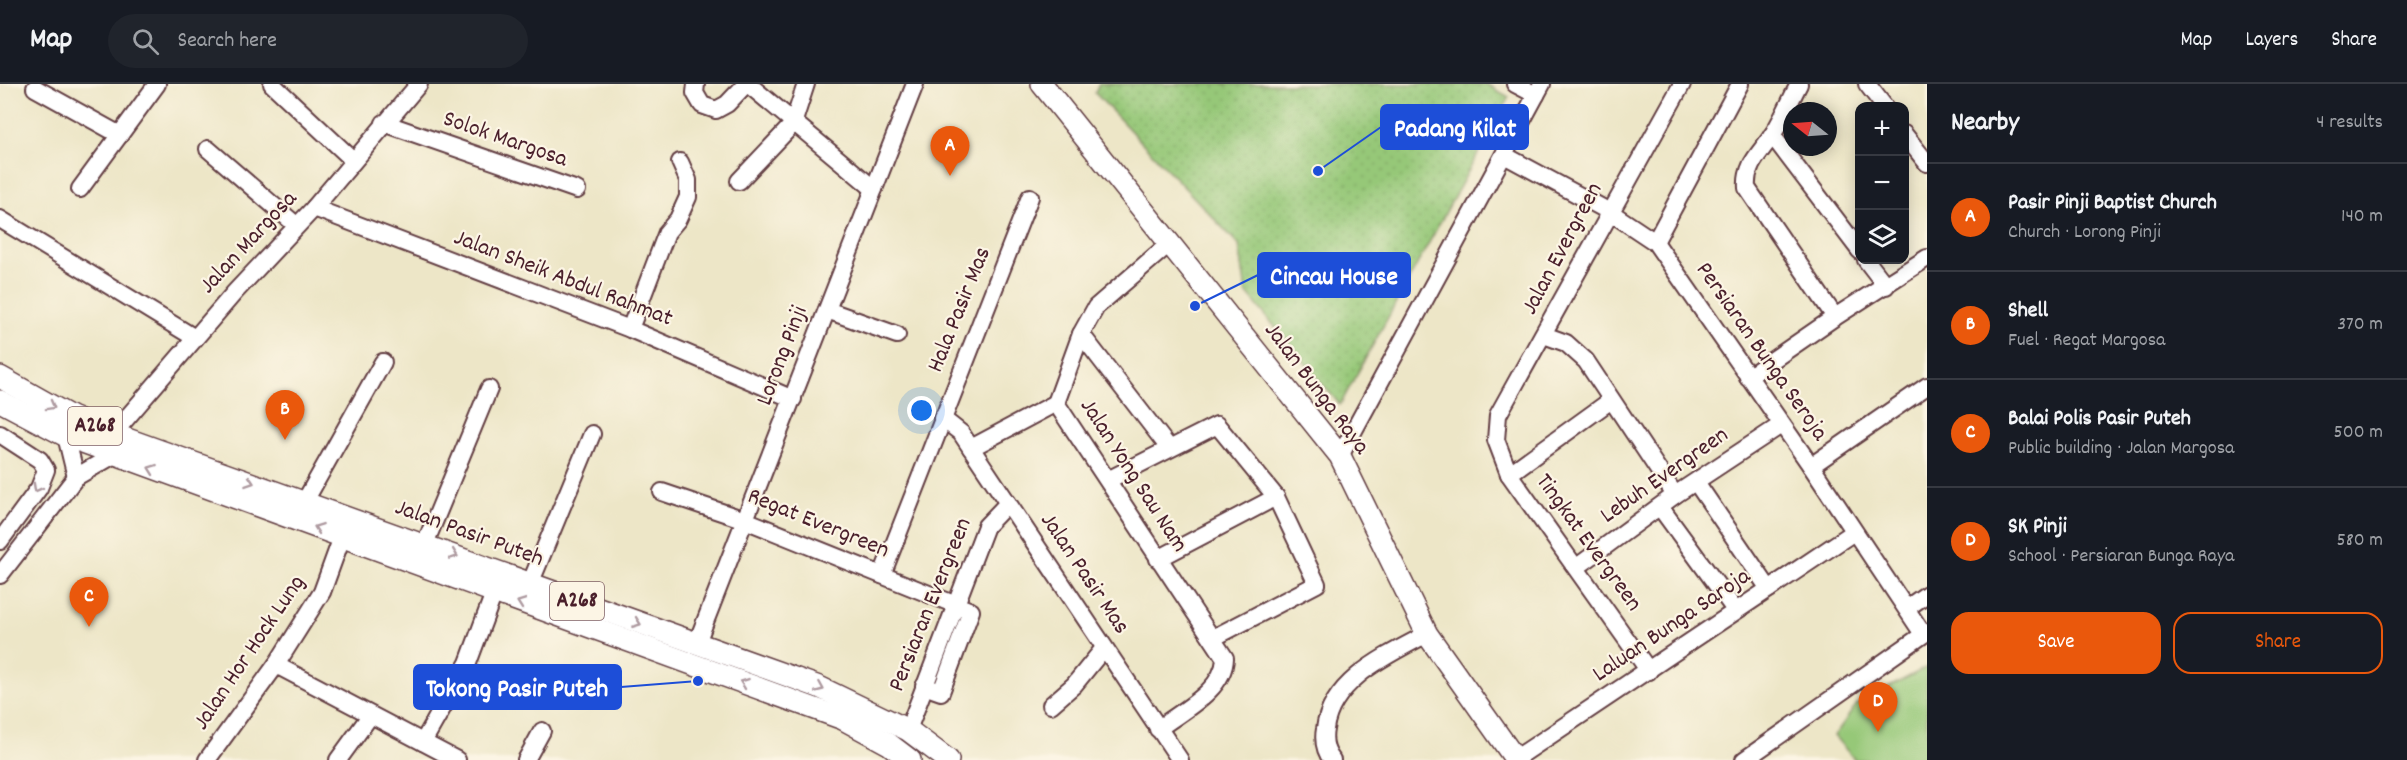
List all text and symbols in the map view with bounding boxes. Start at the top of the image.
search box [108,14,528,68]
text: Map [30,21,72,61]
icon: search [129,25,162,58]
text: Search here [177,26,277,57]
text: Map [2181,26,2212,56]
text: Layers [2245,26,2298,56]
text: Share [2331,26,2377,56]
north arrow [1783,102,1837,156]
map controls [1855,102,1909,264]
button: + [1855,102,1909,156]
street label: Solok Margosa [438,103,573,177]
callout: Padang Kilat [1381,105,1528,149]
text: Nearby [1951,105,2019,142]
text: 4 results [2316,109,2383,137]
text: Padang Kilat [1394,112,1517,149]
pin: A [930,126,970,176]
button: − [1855,156,1909,210]
street label: Jalan Evergreen [1514,177,1612,321]
street label: Jalan Margosa [192,183,306,302]
text: Pasir Pinji Baptist Church [2008,188,2217,219]
text: A [1965,203,1976,231]
text: 140 m [2341,203,2383,231]
button: layers [1855,210,1909,264]
text: Church · Lorong Pinji [2008,219,2161,247]
street label: Jalan Sheik Abdul Rahmat [448,222,678,337]
street label: Hala Pasir Mas [919,242,1001,378]
callout: Cincau House [1258,253,1410,297]
street label: Persiaran Bunga Seroja [1687,256,1836,449]
text: Cincau House [1270,260,1398,297]
text: Shell [2008,296,2048,327]
street label: Lorong Pinji [748,301,818,411]
text: B [1966,311,1975,339]
text: 370 m [2337,311,2383,339]
street label: Jalan Bunga Raya [1255,316,1377,463]
text: Fuel · Regat Margosa [2008,327,2165,355]
pin: B [266,390,304,440]
street label: Jalan Yong Sau Nam [1070,392,1196,560]
your location [907,396,936,425]
one-way arrow [45,399,55,410]
text: Balai Polis Pasir Puteh [2008,404,2191,435]
road number: A268 [68,407,122,445]
street label: Lebuh Evergreen [1594,419,1736,533]
text: C [1966,419,1975,447]
text: 500 m [2334,419,2383,447]
text: Public building · Jalan Margosa [2008,435,2234,463]
one-way arrow [147,464,158,476]
street label: Tingkat Evergreen [1526,467,1650,619]
one-way arrow [244,475,255,488]
street label: Regat Evergreen [742,480,894,568]
one-way arrow [33,482,44,493]
street label: Jalan Pasir Puteh [390,491,548,577]
street label: Jalan Pasir Mas [1031,506,1137,642]
text: SK Pinji [2008,512,2067,543]
street label: Persiaran Evergreen [881,513,981,697]
one-way arrow [313,523,324,536]
text: D [1965,527,1976,555]
text: 580 m [2337,527,2383,555]
text: School · Persiaran Bunga Raya [2008,543,2234,571]
one-way arrow [448,548,459,560]
street label: Laluan Bunga Saroja [1586,560,1758,692]
street label: Jalan Hor Hock Lung [185,569,315,737]
pin: C [70,578,109,627]
road number: A268 [550,582,604,620]
one-way arrow [516,597,526,610]
button: Save [1951,612,2161,674]
button: Share [2173,612,2383,674]
one-way arrow [631,615,642,628]
callout: Tokong Pasir Puteh [414,665,621,709]
text: Tokong Pasir Puteh [426,672,608,709]
one-way arrow [739,677,750,690]
one-way arrow [814,681,825,693]
pin: D [1858,682,1898,732]

